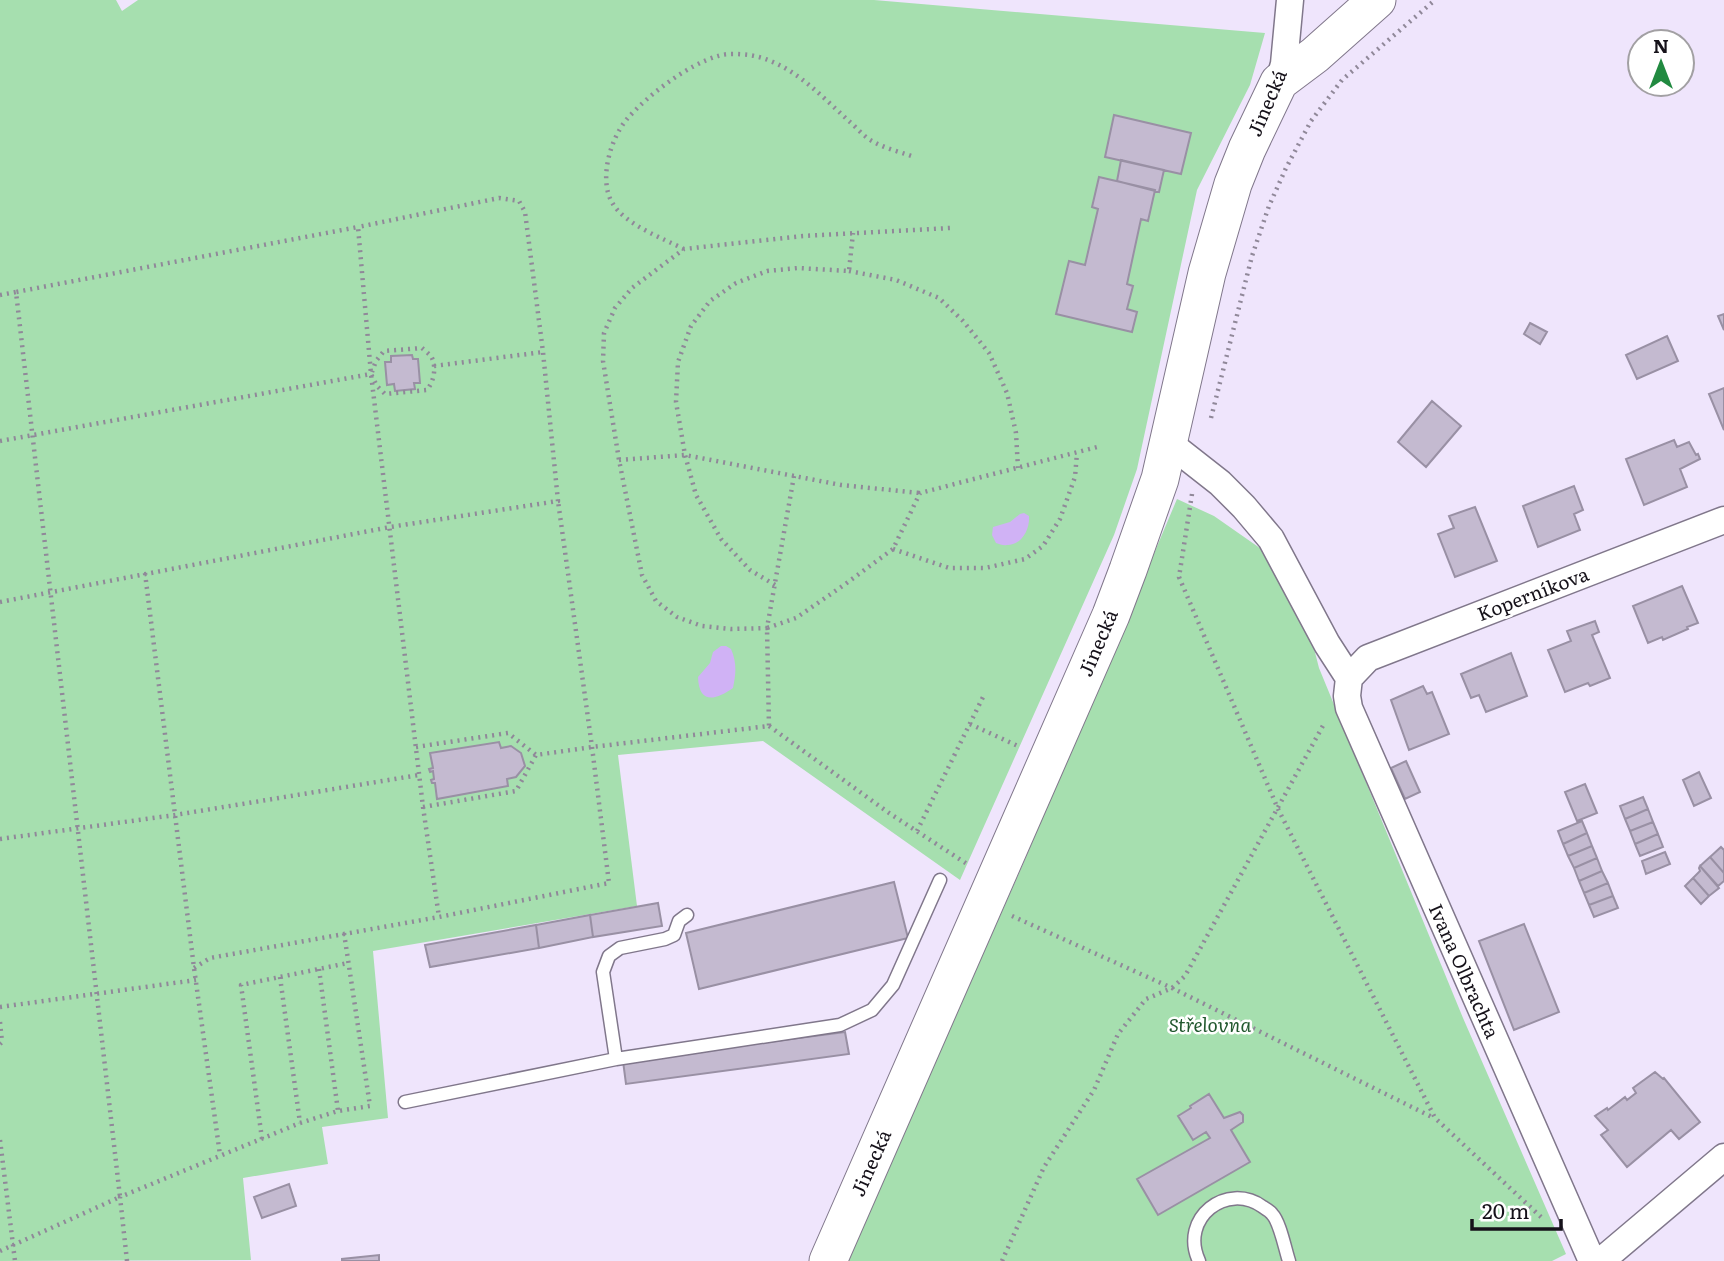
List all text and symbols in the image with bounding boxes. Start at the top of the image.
north arrow [1626,28,1696,98]
text: N [1653,31,1669,59]
street label: Jinecká [1239,64,1293,140]
street label: Koperníkova [1473,559,1593,627]
street label: Jinecká [1070,604,1124,680]
street label: Ivana Olbrachta [1423,899,1507,1043]
park label: Střelovna [1169,1010,1251,1038]
street label: Jinecká [843,1124,897,1200]
scale bar [1472,1188,1561,1232]
text: 20 m [1482,1194,1529,1225]

